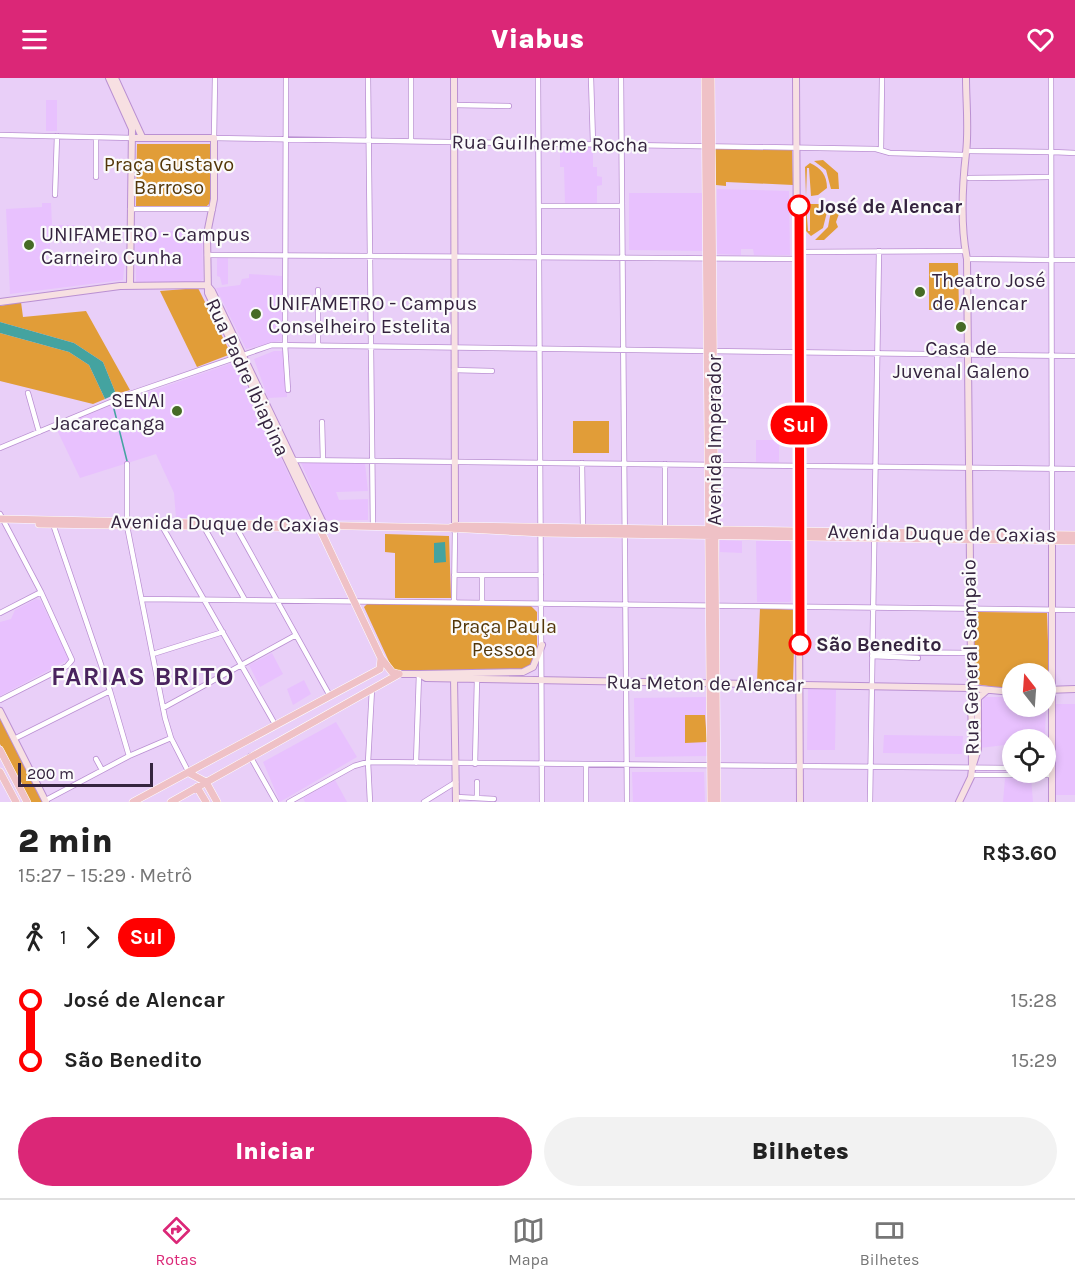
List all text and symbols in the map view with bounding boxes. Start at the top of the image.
icon: menu [18,23,51,56]
text: Viabus [491,23,584,55]
icon: heart [1024,23,1057,56]
street label: Rua Guilherme Rocha [452,130,648,157]
park label: Praça Gustavo Barroso [104,153,234,199]
marker: José de Alencar [788,195,810,217]
place label: José de Alencar [816,195,962,218]
place label: UNIFAMETRO - Campus Carneiro Cunha [41,223,250,269]
marker: UNIFAMETRO - Campus Carneiro Cunha [22,238,36,252]
place label: Theatro José de Alencar [932,269,1046,315]
marker: Theatro José de Alencar [913,285,927,299]
place label: UNIFAMETRO - Campus Conselheiro Estelita [268,292,477,338]
street label: Rua Padre Ibiapina [201,295,294,460]
marker: UNIFAMETRO - Campus Conselheiro Estelita [249,307,263,321]
marker: Casa de Juvenal Galeno [954,320,968,334]
place label: Casa de Juvenal Galeno [893,337,1029,383]
street label: Avenida Imperador [703,353,726,526]
place label: SENAI Jacarecanga [51,389,165,435]
marker: SENAI Jacarecanga [170,404,184,418]
line badge: Sul [764,406,834,444]
text: Sul [783,413,815,437]
street label: Avenida Duque de Caxias [110,510,340,537]
street label: Avenida Duque de Caxias [827,520,1057,547]
street label: Rua General Sampaio [957,559,984,755]
park label: Praça Paula Pessoa [451,615,557,661]
marker: São Benedito [789,633,811,655]
place label: São Benedito [816,633,942,656]
district label: FARIAS BRITO [51,661,235,692]
north arrow [1002,663,1056,717]
map controls [1002,663,1056,783]
street label: Rua Meton de Alencar [606,670,805,697]
button: locate [1002,729,1056,783]
scale bar [18,760,153,788]
text: 200 m [27,764,74,783]
text: 2 min [18,822,113,860]
text: R$3.60 [982,840,1057,866]
text: 15:27 – 15:29 · Metrô [18,864,192,887]
icon: walk [18,921,51,954]
icon: forward [76,921,109,954]
text: Sul [130,925,163,949]
text: 1 [60,926,67,949]
text: José de Alencar [64,987,225,1013]
text: 15:28 [1011,989,1057,1012]
text: São Benedito [64,1047,202,1073]
text: 15:29 [1011,1049,1057,1072]
button: Iniciar [18,1117,532,1186]
button: Bilhetes [544,1117,1057,1186]
tab: Rotas [155,1214,197,1269]
tab: Mapa [508,1214,549,1269]
tab: Bilhetes [860,1214,919,1269]

